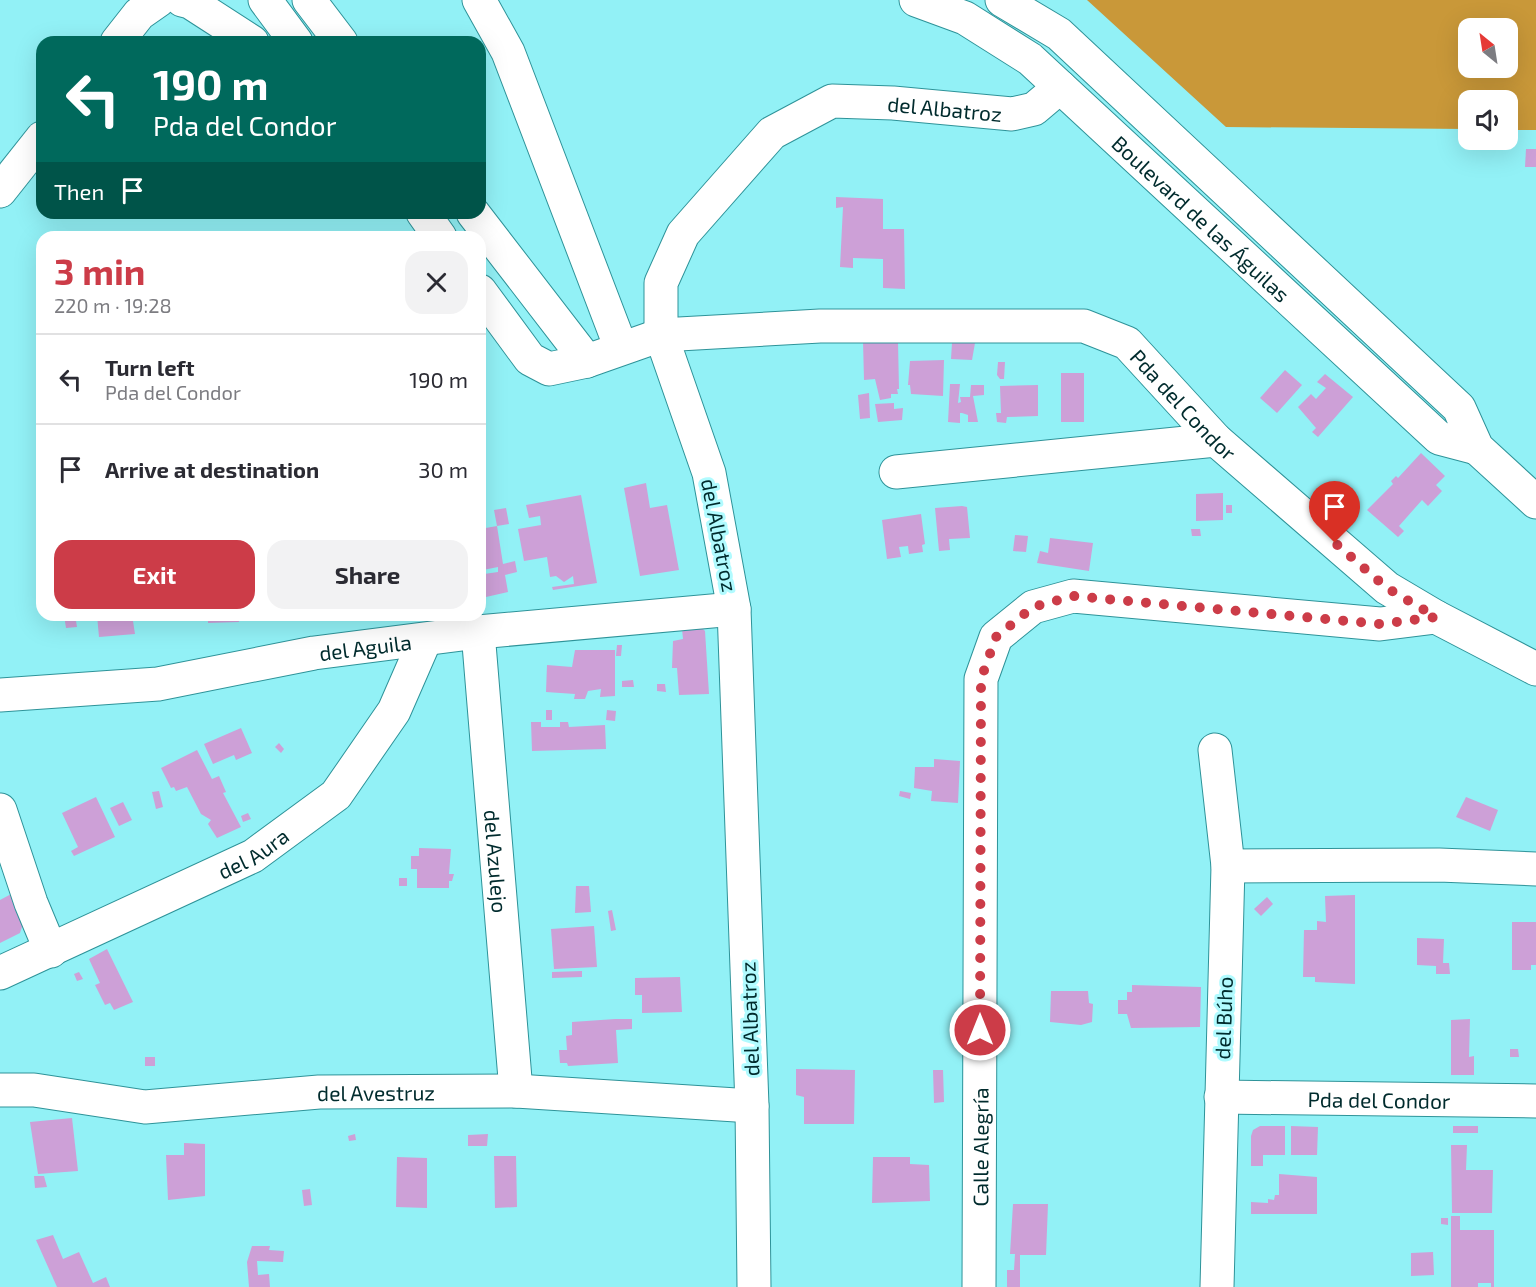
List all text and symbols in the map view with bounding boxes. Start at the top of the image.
north arrow [1458,18,1518,78]
map controls [1458,18,1518,150]
text: 190 m [153,58,269,108]
icon: left [54,60,132,138]
street label: del Albatroz [886,90,1003,126]
button: sound [1458,90,1518,150]
text: Pda del Condor [153,109,337,141]
street label: Boulevard de las Águilas [1108,130,1296,306]
icon: arrive [116,174,149,207]
text: Then [54,178,104,204]
text: 3 min [54,249,145,292]
button: close [405,251,468,314]
text: 220 m · 19:28 [54,293,172,317]
street label: Pda del Condor [1126,343,1242,465]
text: Turn left [105,354,194,380]
icon: left [54,363,87,396]
text: 190 m [409,366,468,392]
text: Pda del Condor [105,380,241,404]
icon: arrive [54,453,87,486]
text: Arrive at destination [105,456,319,482]
text: 30 m [418,456,468,482]
street label: del Albatroz [697,476,743,594]
pin [1309,481,1360,543]
icon: arrive [1318,490,1351,523]
button: Exit [54,540,255,609]
button: Share [267,540,468,609]
street label: del Aguila [317,628,413,665]
street label: del Azulejo [480,809,514,914]
street label: del Aura [213,822,293,883]
street label: del Albatroz [735,961,763,1077]
street label: del Búho [1209,976,1237,1060]
position arrow [948,998,1012,1062]
street label: del Avestruz [317,1079,435,1105]
street label: Pda del Condor [1307,1086,1451,1112]
street label: Calle Alegría [967,1087,992,1207]

